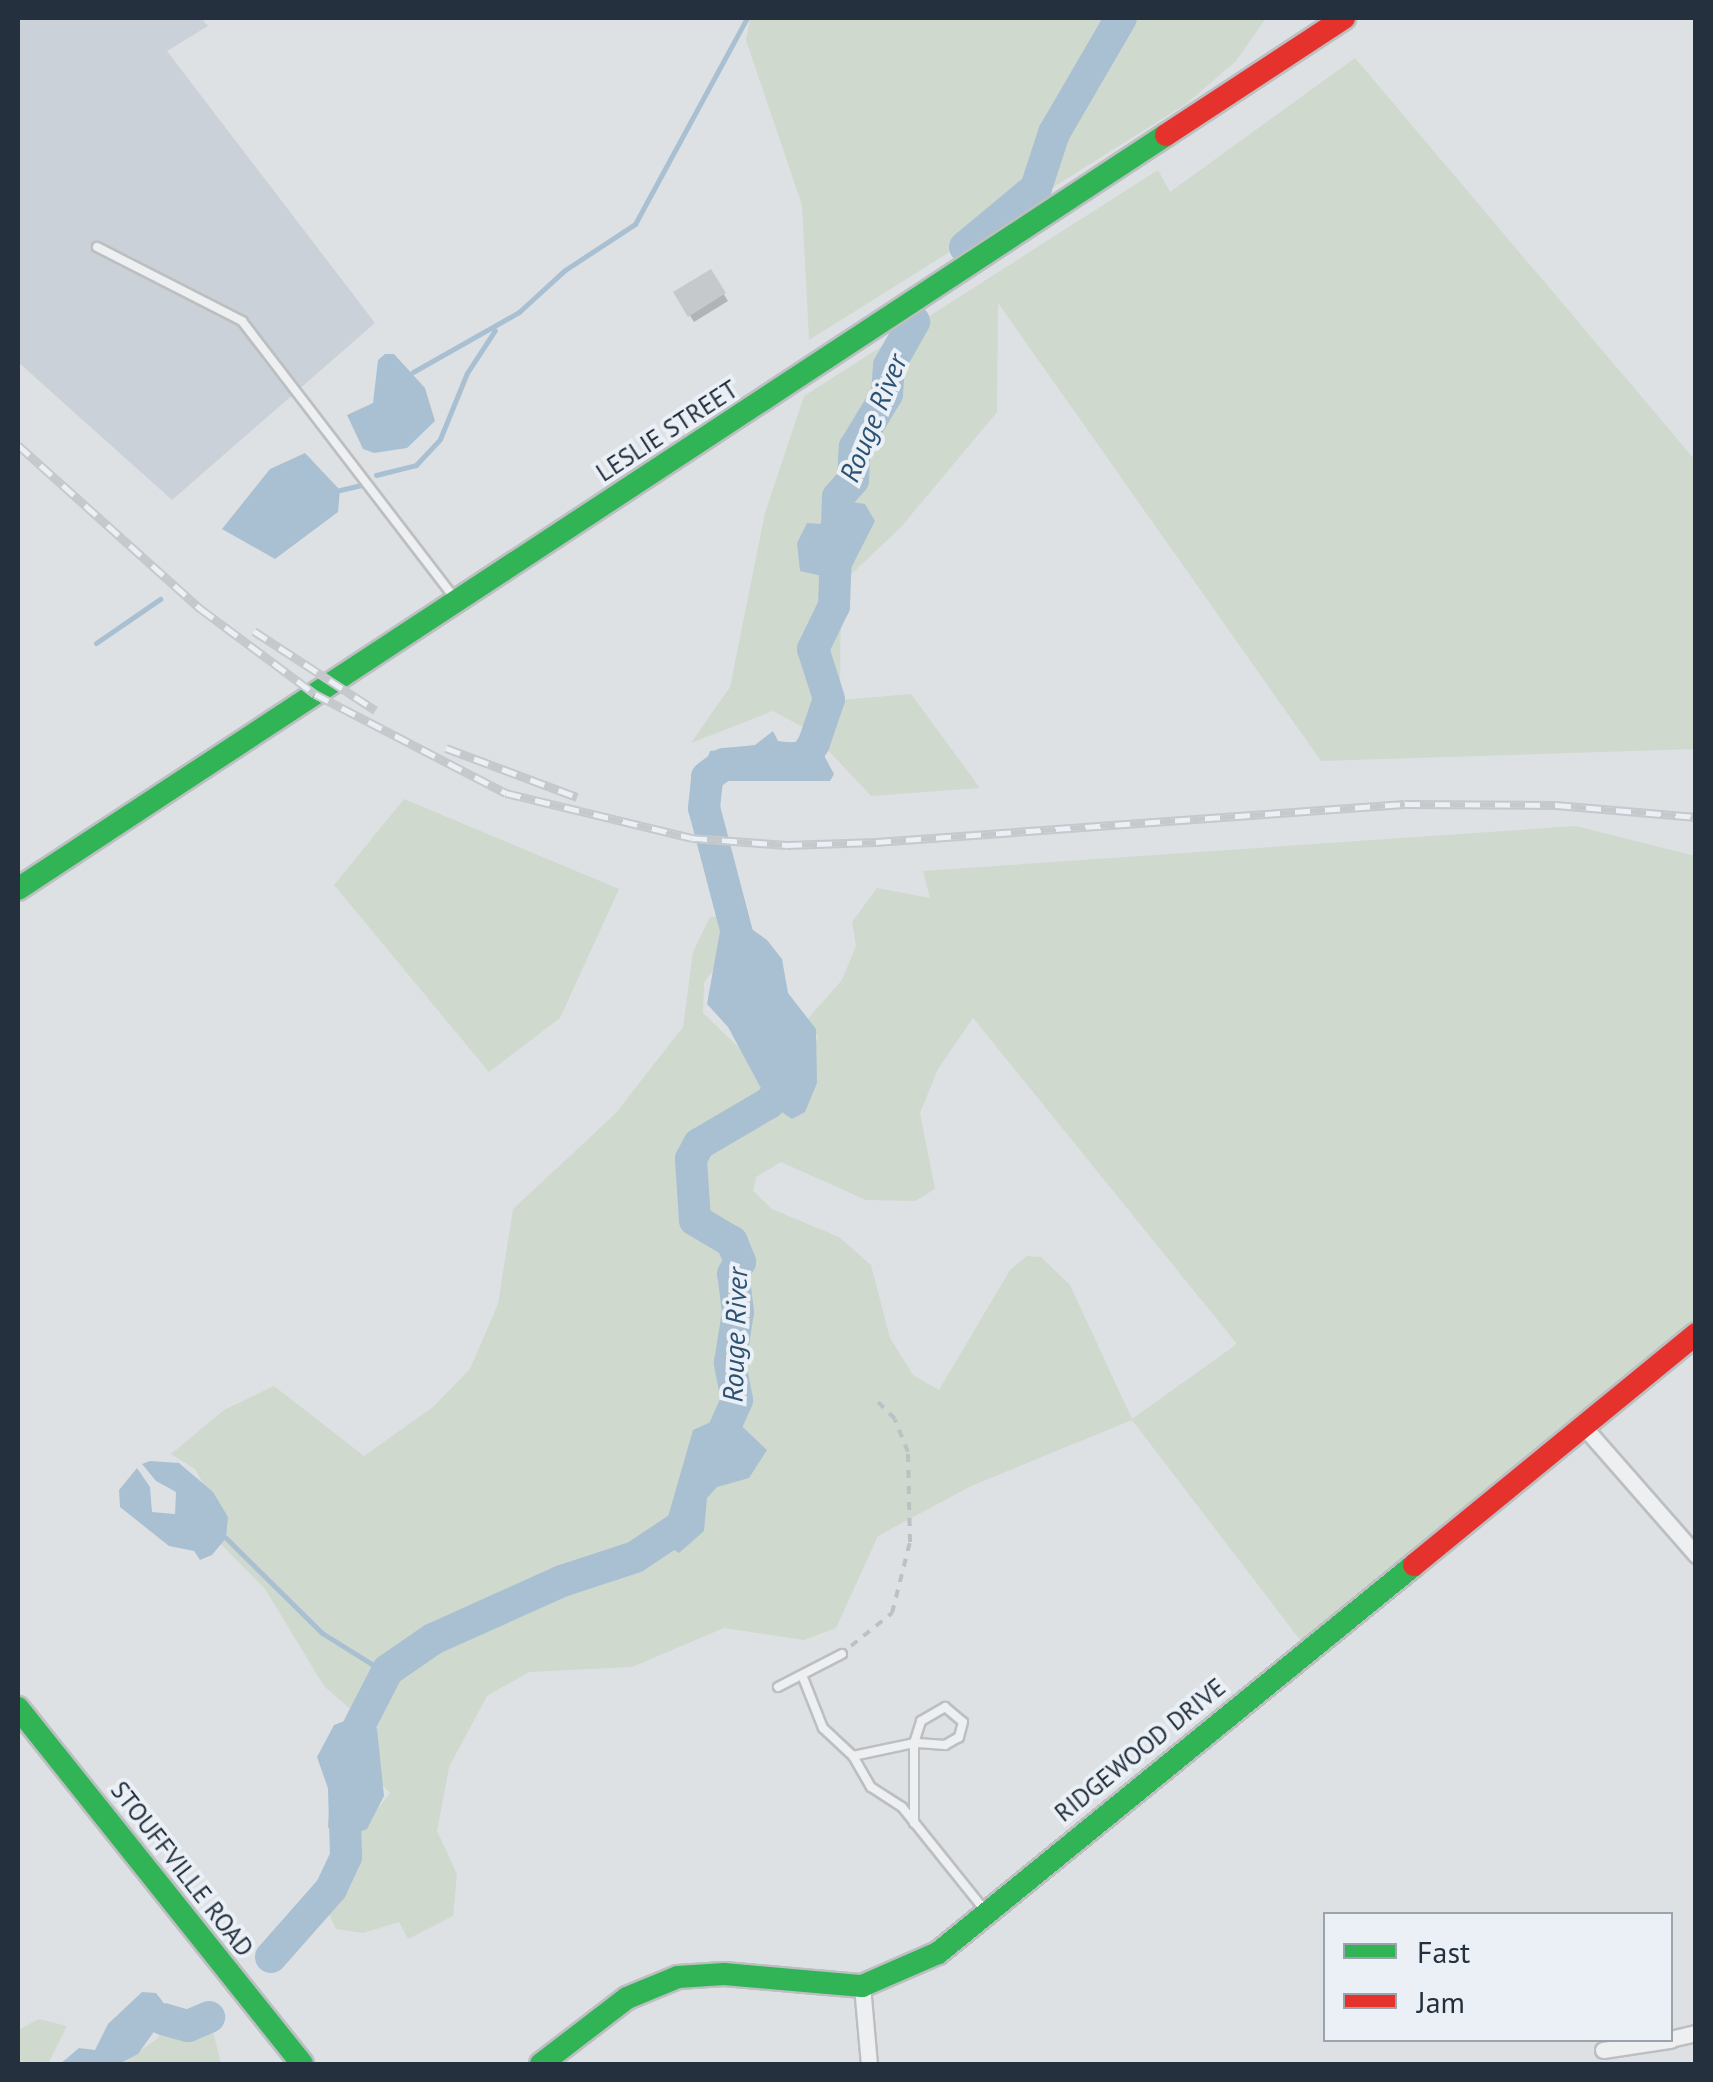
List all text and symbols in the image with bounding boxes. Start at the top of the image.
water label: Rouge River [832,349,914,487]
street label: LESLIE STREET [591,374,743,488]
water label: Rouge River [716,1267,754,1403]
street label: RIDGEWOOD DRIVE [1049,1672,1231,1828]
street label: STOUFFVILLE ROAD [104,1776,260,1962]
legend [1323,1912,1673,2042]
text: Fast [1417,1932,1470,1971]
text: Jam [1417,1982,1465,2021]

